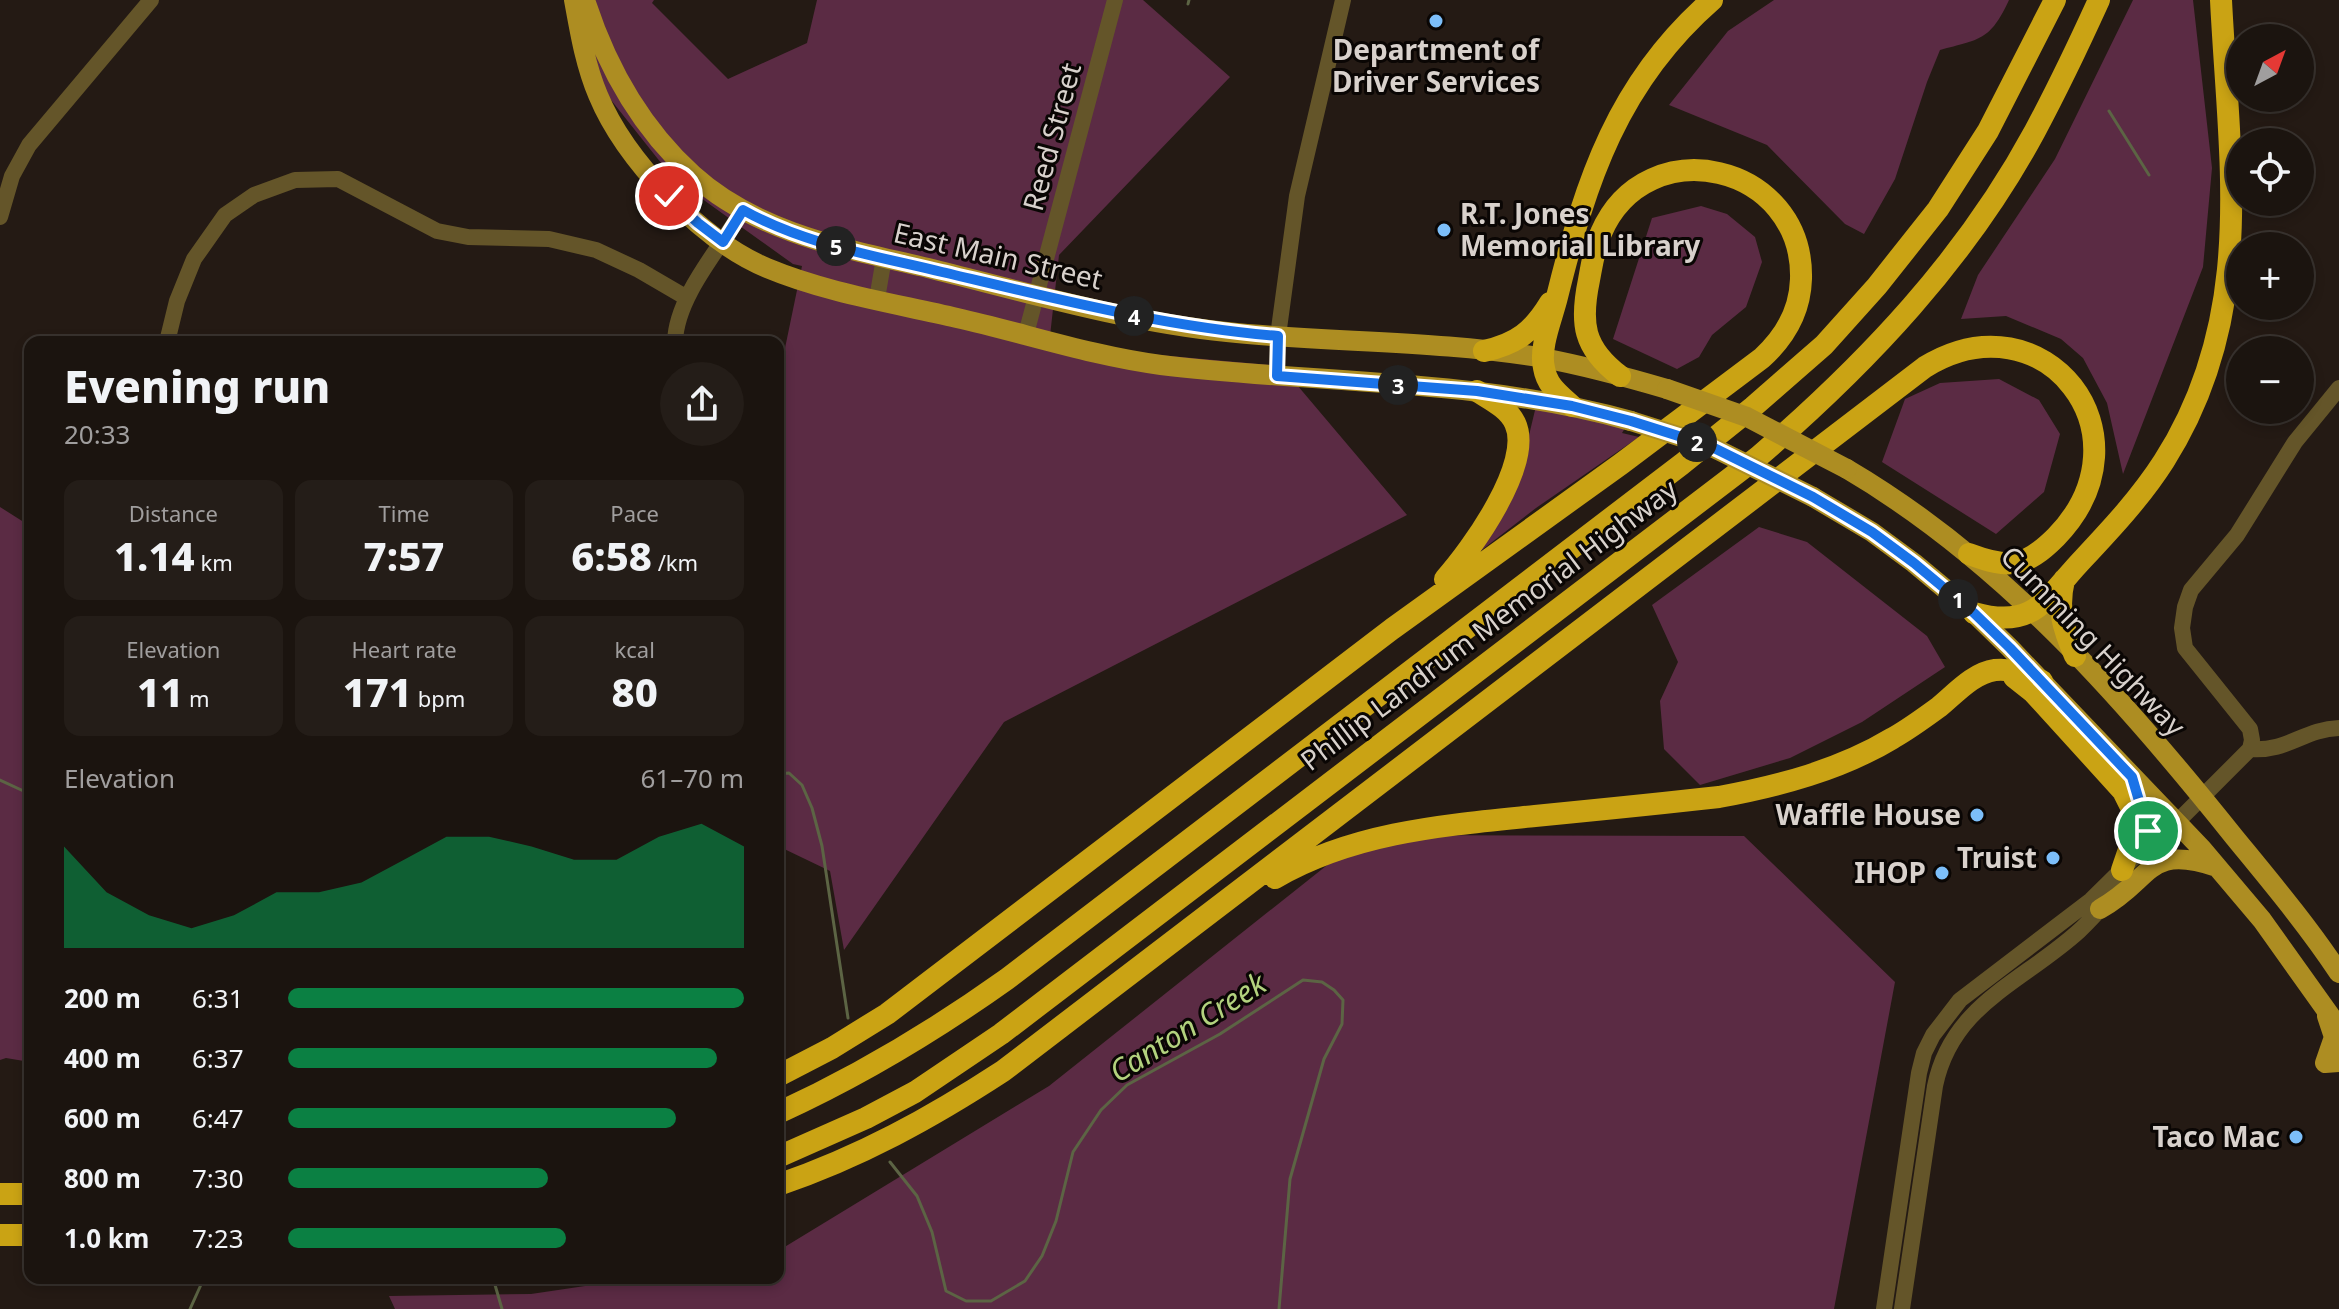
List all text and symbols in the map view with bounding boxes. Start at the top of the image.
marker: Department of Driver Services [1427,12,1445,30]
north arrow [2226,24,2314,112]
map controls [2226,24,2314,424]
place label: Department of Driver Services [1332,30,1541,100]
street label: Reed Street [1013,59,1089,215]
button: locate [2226,128,2314,216]
pin [635,162,703,230]
icon: check [647,174,691,218]
place label: R.T. Jones Memorial Library [1460,194,1700,264]
street label: East Main Street [890,213,1106,298]
marker: R.T. Jones Memorial Library [1435,221,1453,239]
pin: 5 [816,226,856,266]
text: 5 [830,231,842,261]
button: + [2226,232,2314,320]
pin: 4 [1114,296,1154,336]
text: 4 [1128,301,1140,331]
button: − [2226,336,2314,424]
text: Evening run [64,356,330,416]
button: share [660,362,744,446]
pin: 3 [1378,365,1418,405]
text: 3 [1392,370,1404,400]
text: 20:33 [64,416,130,452]
pin: 2 [1677,422,1717,462]
text: 2 [1691,427,1703,457]
street label: Phillip Landrum Memorial Highway [1292,469,1685,779]
text: Distance [129,498,218,528]
text: Time [379,498,429,528]
text: Pace [610,498,659,528]
text: 1.14 [114,528,195,583]
text: 7:57 [364,528,444,583]
text: 6:58 [571,528,652,583]
street label: Cumming Highway [1993,537,2195,744]
text: km [195,547,233,577]
text: /km [652,547,698,577]
pin: 1 [1938,579,1978,619]
text: 1 [1952,584,1964,614]
text: Elevation [126,634,220,664]
text: Heart rate [351,634,457,664]
text: kcal [615,634,655,664]
text: 11 [137,664,183,719]
text: 171 [343,664,412,719]
text: 80 [612,664,658,719]
text: m [183,683,210,713]
text: bpm [412,683,465,713]
text: Elevation [64,760,175,796]
text: 61–70 m [640,760,744,796]
place label: Waffle House [1776,795,1961,833]
pin [2114,797,2182,865]
marker: Waffle House [1968,806,1986,824]
icon: arrive [2126,809,2170,853]
place label: Truist [1957,838,2037,876]
marker: Truist [2044,849,2062,867]
place label: IHOP [1854,853,1926,891]
marker: IHOP [1933,864,1951,882]
water label: Canton Creek [1101,962,1274,1091]
text: 200 m [64,980,141,1016]
text: 6:31 [192,980,244,1016]
text: 400 m [64,1040,141,1076]
text: 6:37 [192,1040,244,1076]
text: 600 m [64,1100,141,1136]
text: 6:47 [192,1100,244,1136]
place label: Taco Mac [2152,1117,2280,1155]
marker: Taco Mac [2287,1128,2305,1146]
text: 800 m [64,1160,141,1196]
text: 7:30 [192,1160,244,1196]
text: 1.0 km [64,1220,149,1256]
text: 7:23 [192,1220,244,1256]

